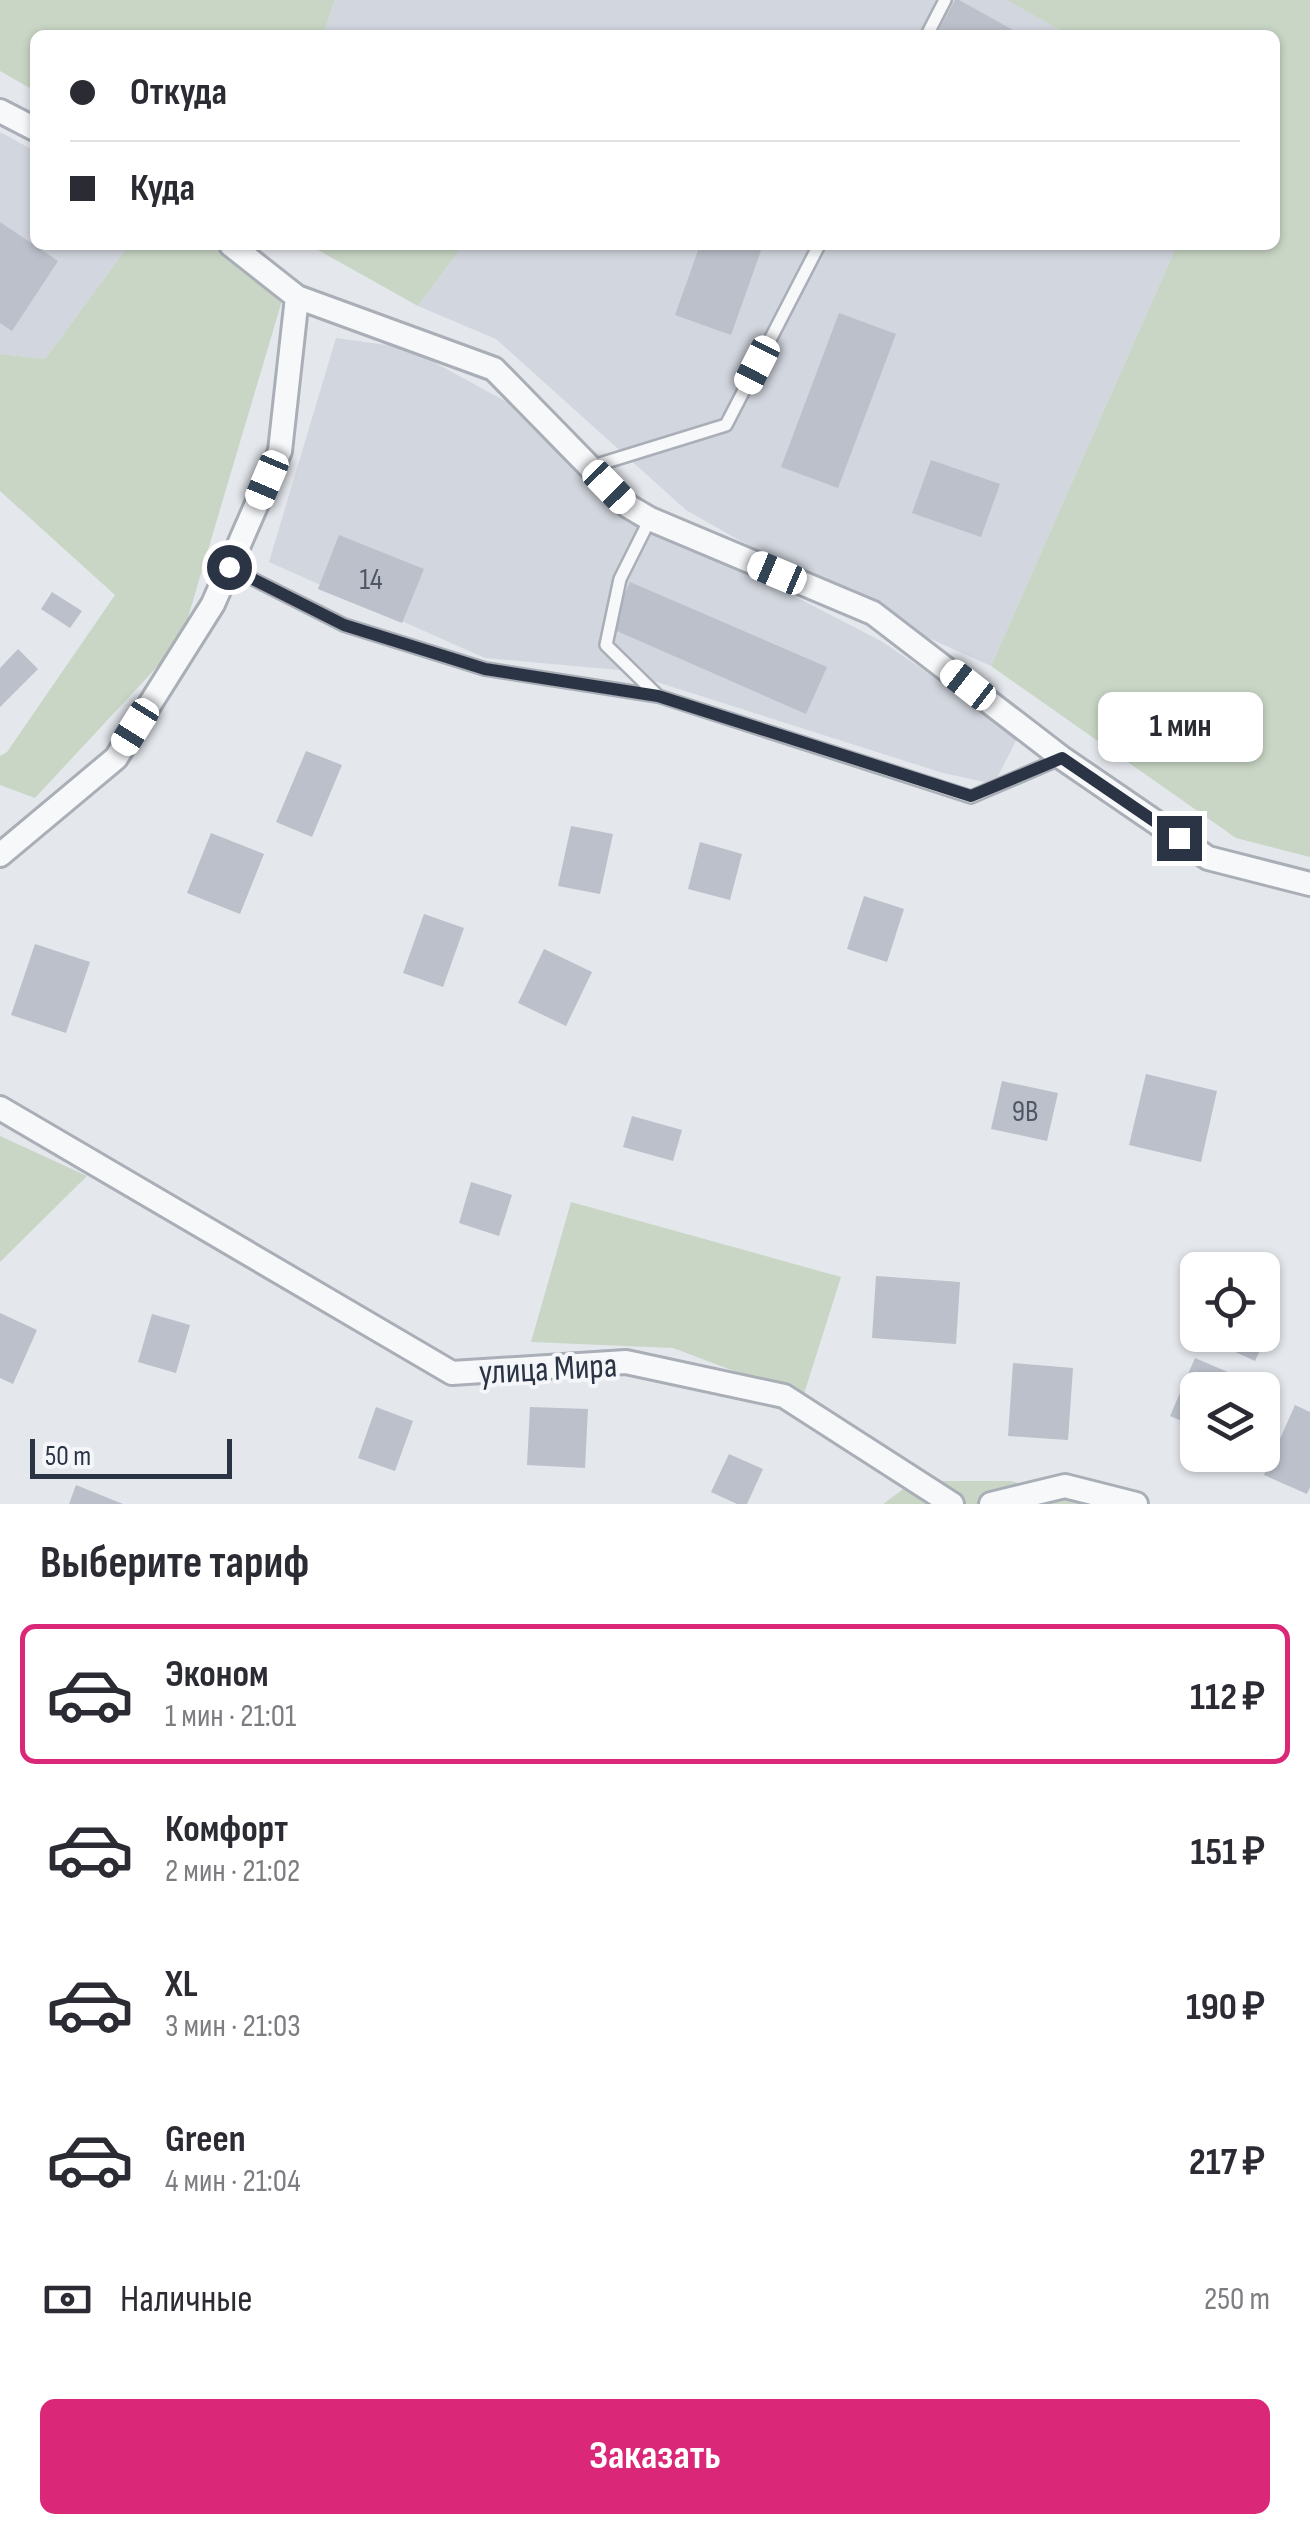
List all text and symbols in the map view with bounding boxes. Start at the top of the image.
text: Откуда [130,70,227,115]
text: Куда [130,166,195,211]
car [730,331,784,399]
car [241,447,293,513]
car [577,455,641,519]
route start [207,545,252,590]
car [744,547,810,599]
house number: 14 [359,562,383,598]
car [935,655,1001,715]
callout: 1 мин [1096,693,1262,763]
car [106,694,164,760]
text: 1 мин [1149,707,1212,746]
route end [1157,816,1202,861]
house number: 9В [1012,1094,1038,1130]
map controls [1180,1252,1280,1472]
button: locate [1180,1252,1280,1352]
street label: улица Мира [478,1344,618,1395]
button: layers [1180,1372,1280,1472]
scale bar [30,1434,232,1478]
text: 50 m [45,1440,91,1473]
text: Выберите тариф [40,1536,309,1591]
icon: car [45,1649,135,1739]
text: Эконом [165,1652,269,1697]
text: 112 ₽ [1190,1675,1265,1720]
text: 1 мин · 21:01 [165,1697,296,1736]
icon: car [45,1804,135,1894]
text: Комфорт [165,1807,288,1852]
text: 151 ₽ [1190,1830,1265,1875]
text: 2 мин · 21:02 [165,1852,300,1891]
icon: car [45,1959,135,2049]
text: XL [165,1962,198,2007]
text: 190 ₽ [1186,1985,1265,2030]
text: 3 мин · 21:03 [165,2007,301,2046]
icon: car [45,2114,135,2204]
text: Green [165,2117,246,2162]
text: 217 ₽ [1189,2140,1265,2185]
text: 4 мин · 21:04 [165,2162,301,2201]
icon: cash [40,2272,95,2327]
text: Наличные [120,2277,253,2322]
text: 250 m [1204,2280,1270,2319]
button: Заказать [40,2399,1270,2514]

